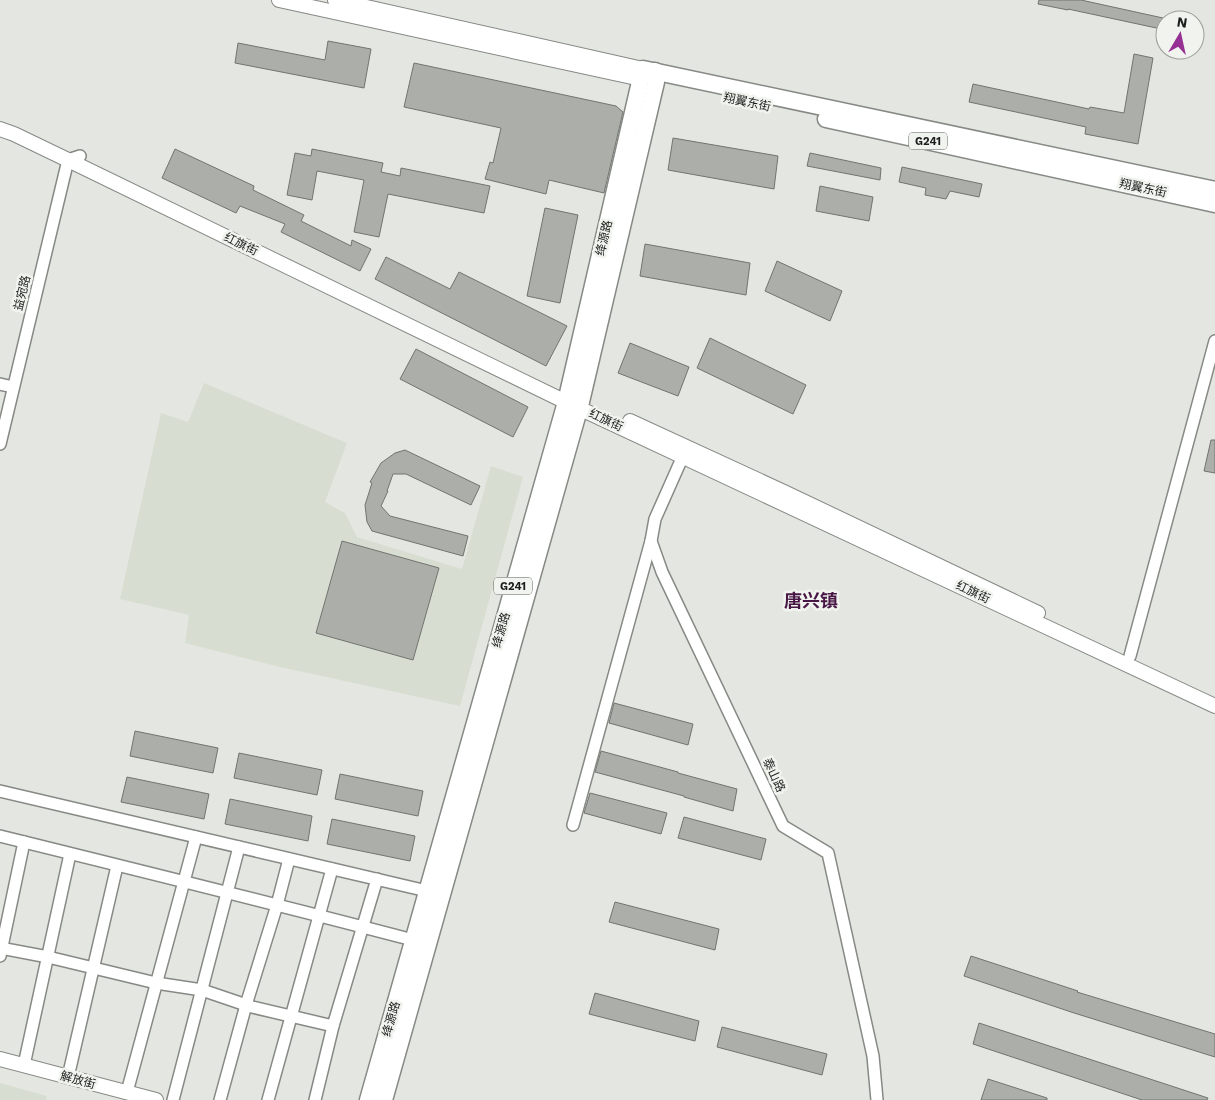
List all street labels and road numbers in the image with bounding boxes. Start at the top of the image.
street label: 翔翼东街 [722,90,772,114]
road number: G241 [909,132,947,150]
street label: 翔翼东街 [1118,176,1168,200]
street label: 绛源路 [593,219,615,257]
street label: 红旗街 [222,230,260,258]
street label: 益宛路 [11,274,33,312]
street label: 红旗街 [587,406,625,434]
road number: G241 [494,578,532,594]
street label: 红旗街 [954,578,992,606]
street label: 绛源路 [489,611,513,649]
street label: 泰山路 [760,756,788,794]
street label: 绛源路 [379,1000,403,1038]
street label: 解放街 [59,1069,97,1091]

